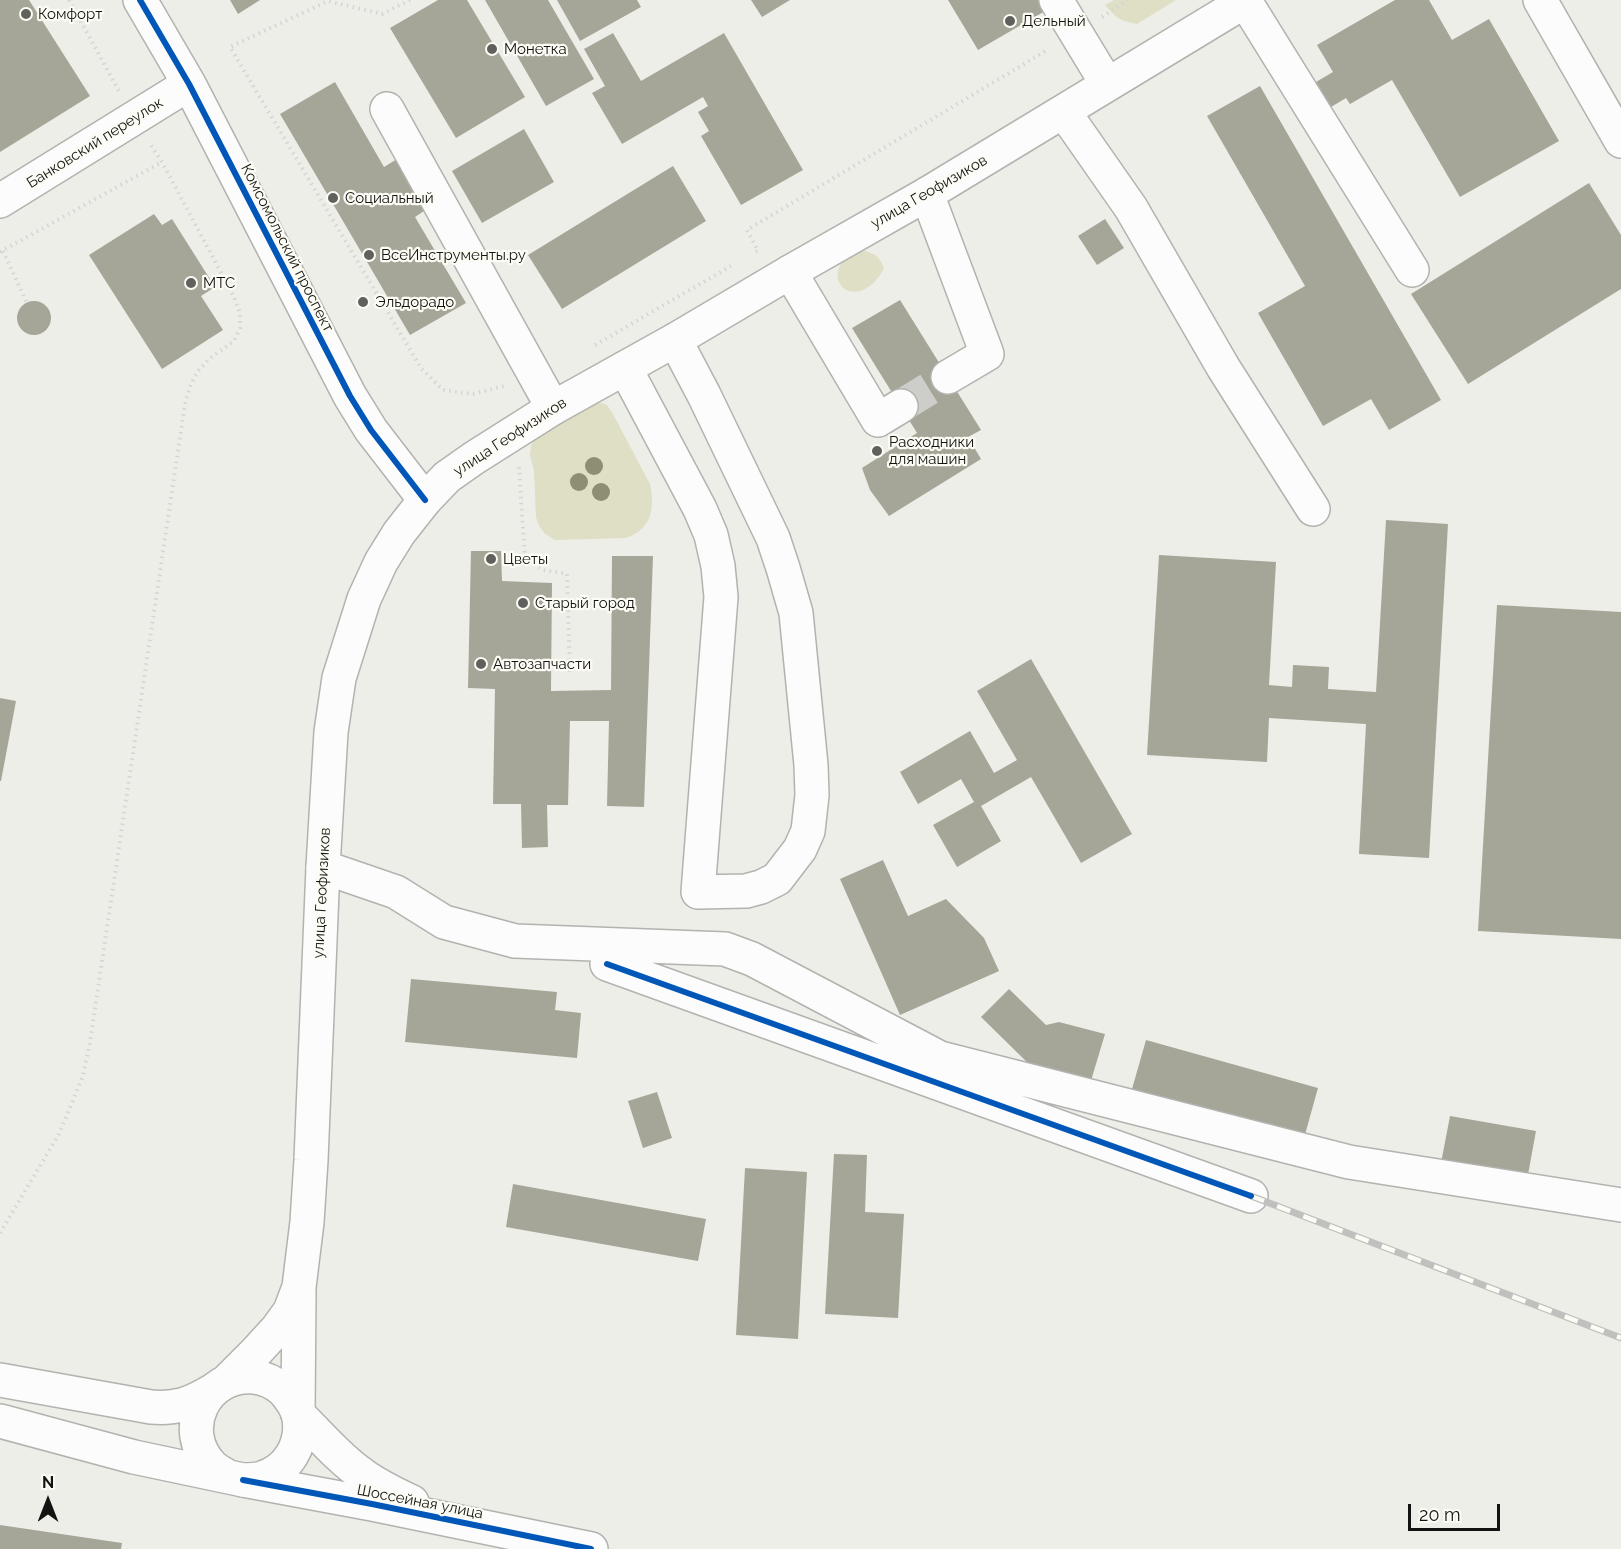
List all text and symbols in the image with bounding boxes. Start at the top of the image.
place label: Комфорт [38,5,102,23]
marker: Комфорт [19,7,33,21]
place label: Дельный [1022,12,1086,30]
marker: Дельный [1003,14,1017,28]
place label: Монетка [504,40,567,58]
marker: Монетка [485,42,499,56]
street label: Банковский переулок [24,94,166,192]
street label: улица Геофизиков [868,151,990,233]
street label: Комсомольский проспект [237,161,337,335]
place label: Социальный [345,189,434,207]
marker: Социальный [326,191,340,205]
place label: ВсеИнструменты.ру [381,246,526,264]
marker: ВсеИнструменты.ру [362,248,376,262]
place label: МТС [203,274,235,292]
marker: МТС [184,276,198,290]
place label: Эльдорадо [375,293,454,311]
marker: Эльдорадо [356,295,370,309]
street label: улица Геофизиков [450,394,570,480]
place label: Расходники для машин [889,433,974,468]
marker: Расходники для машин [870,444,884,458]
place label: Цветы [503,550,548,568]
marker: Цветы [484,552,498,566]
place label: Старый город [535,594,635,612]
marker: Старый город [516,596,530,610]
place label: Автозапчасти [493,655,591,673]
marker: Автозапчасти [474,657,488,671]
street label: улица Геофизиков [310,827,334,959]
north arrow [18,1471,78,1531]
text: N [42,1473,54,1492]
street label: Шоссейная улица [355,1481,485,1523]
scale bar [1411,1492,1502,1530]
text: 20 m [1419,1504,1461,1525]

